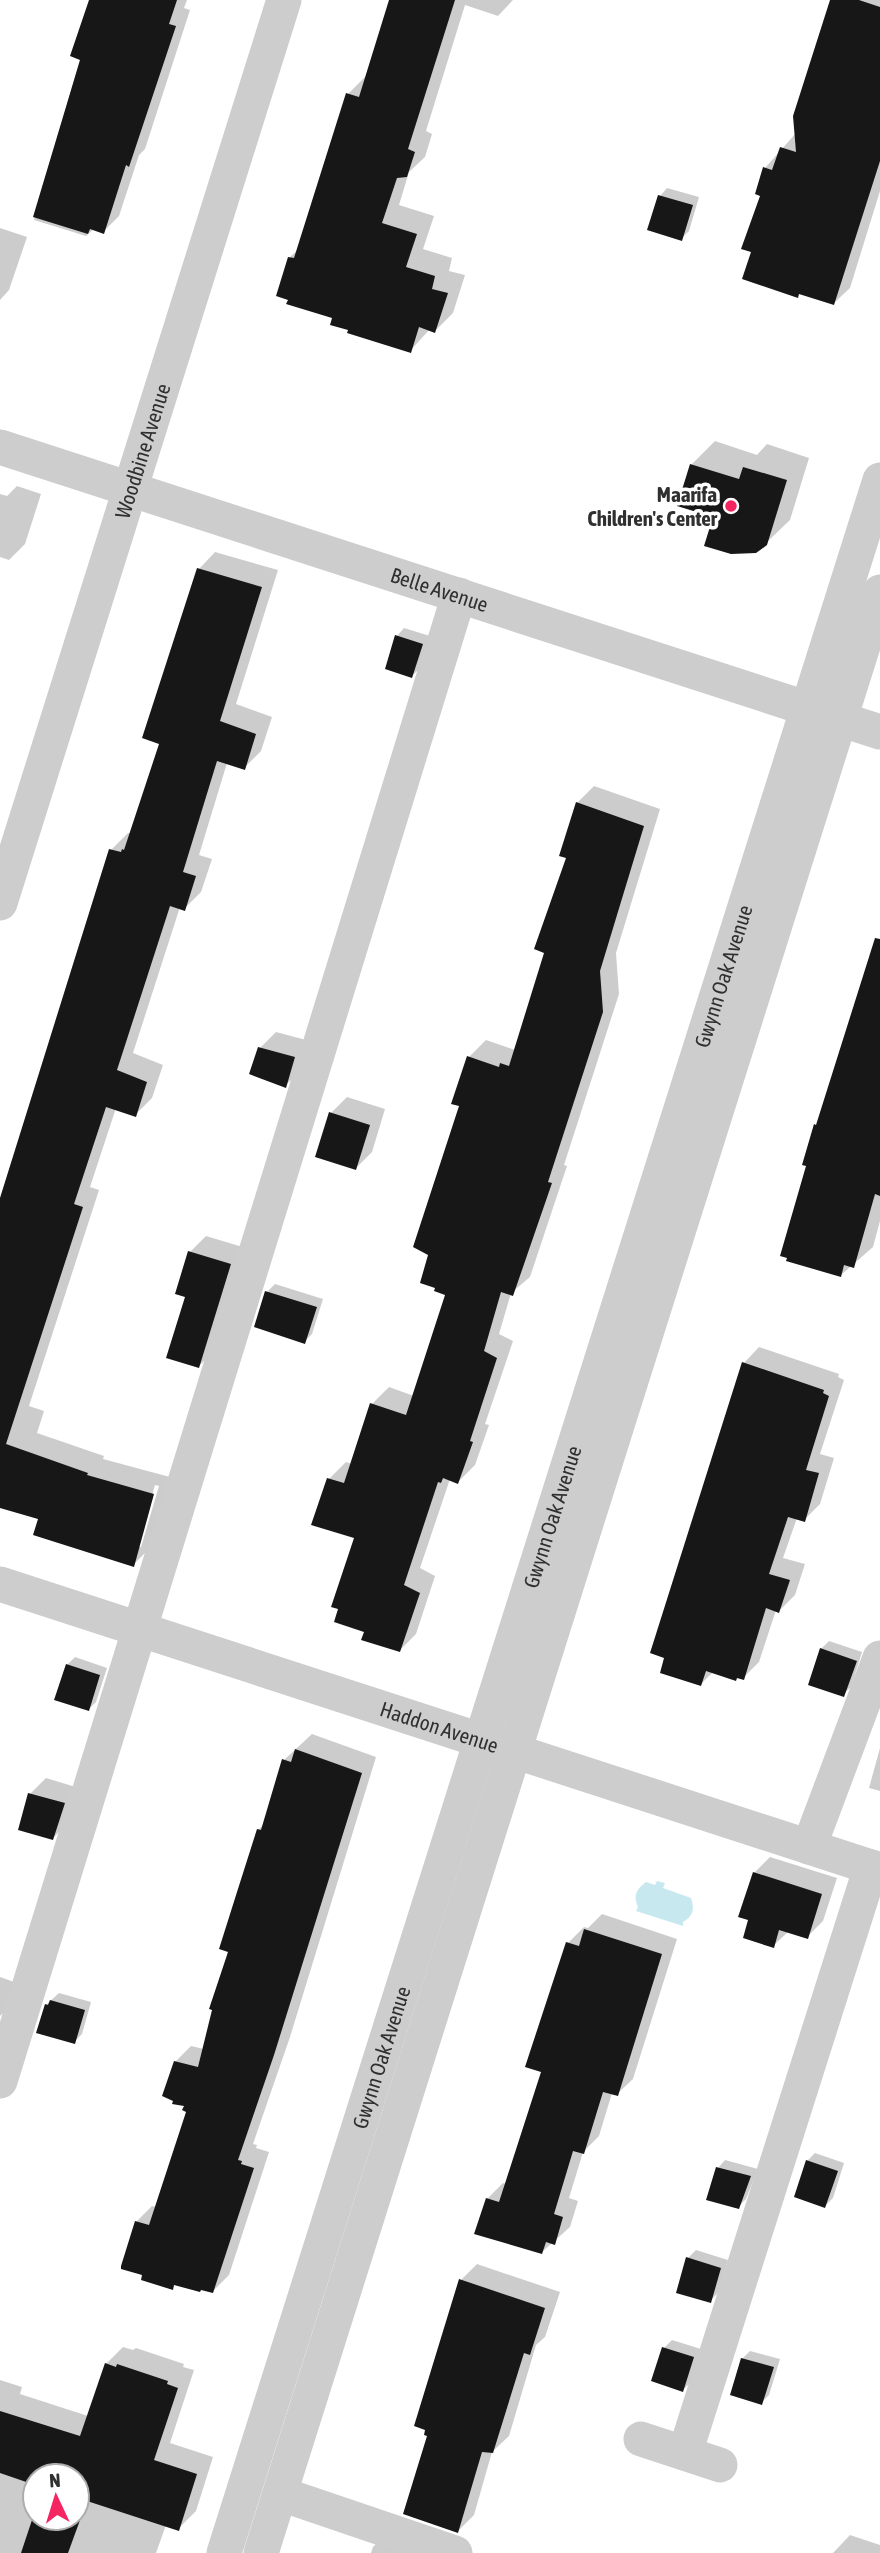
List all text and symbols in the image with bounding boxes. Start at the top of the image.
street label: Woodbine Avenue [110,380,175,521]
place label: Maarifa Children's Center [587,482,718,530]
marker: Maarifa Children's Center [723,498,739,514]
street label: Belle Avenue [388,562,491,616]
street label: Gwynn Oak Avenue [689,902,757,1050]
street label: Gwynn Oak Avenue [518,1442,586,1591]
street label: Haddon Avenue [377,1696,502,1757]
street label: Gwynn Oak Avenue [347,1983,415,2131]
north arrow [21,2462,91,2532]
text: N [48,2469,61,2491]

